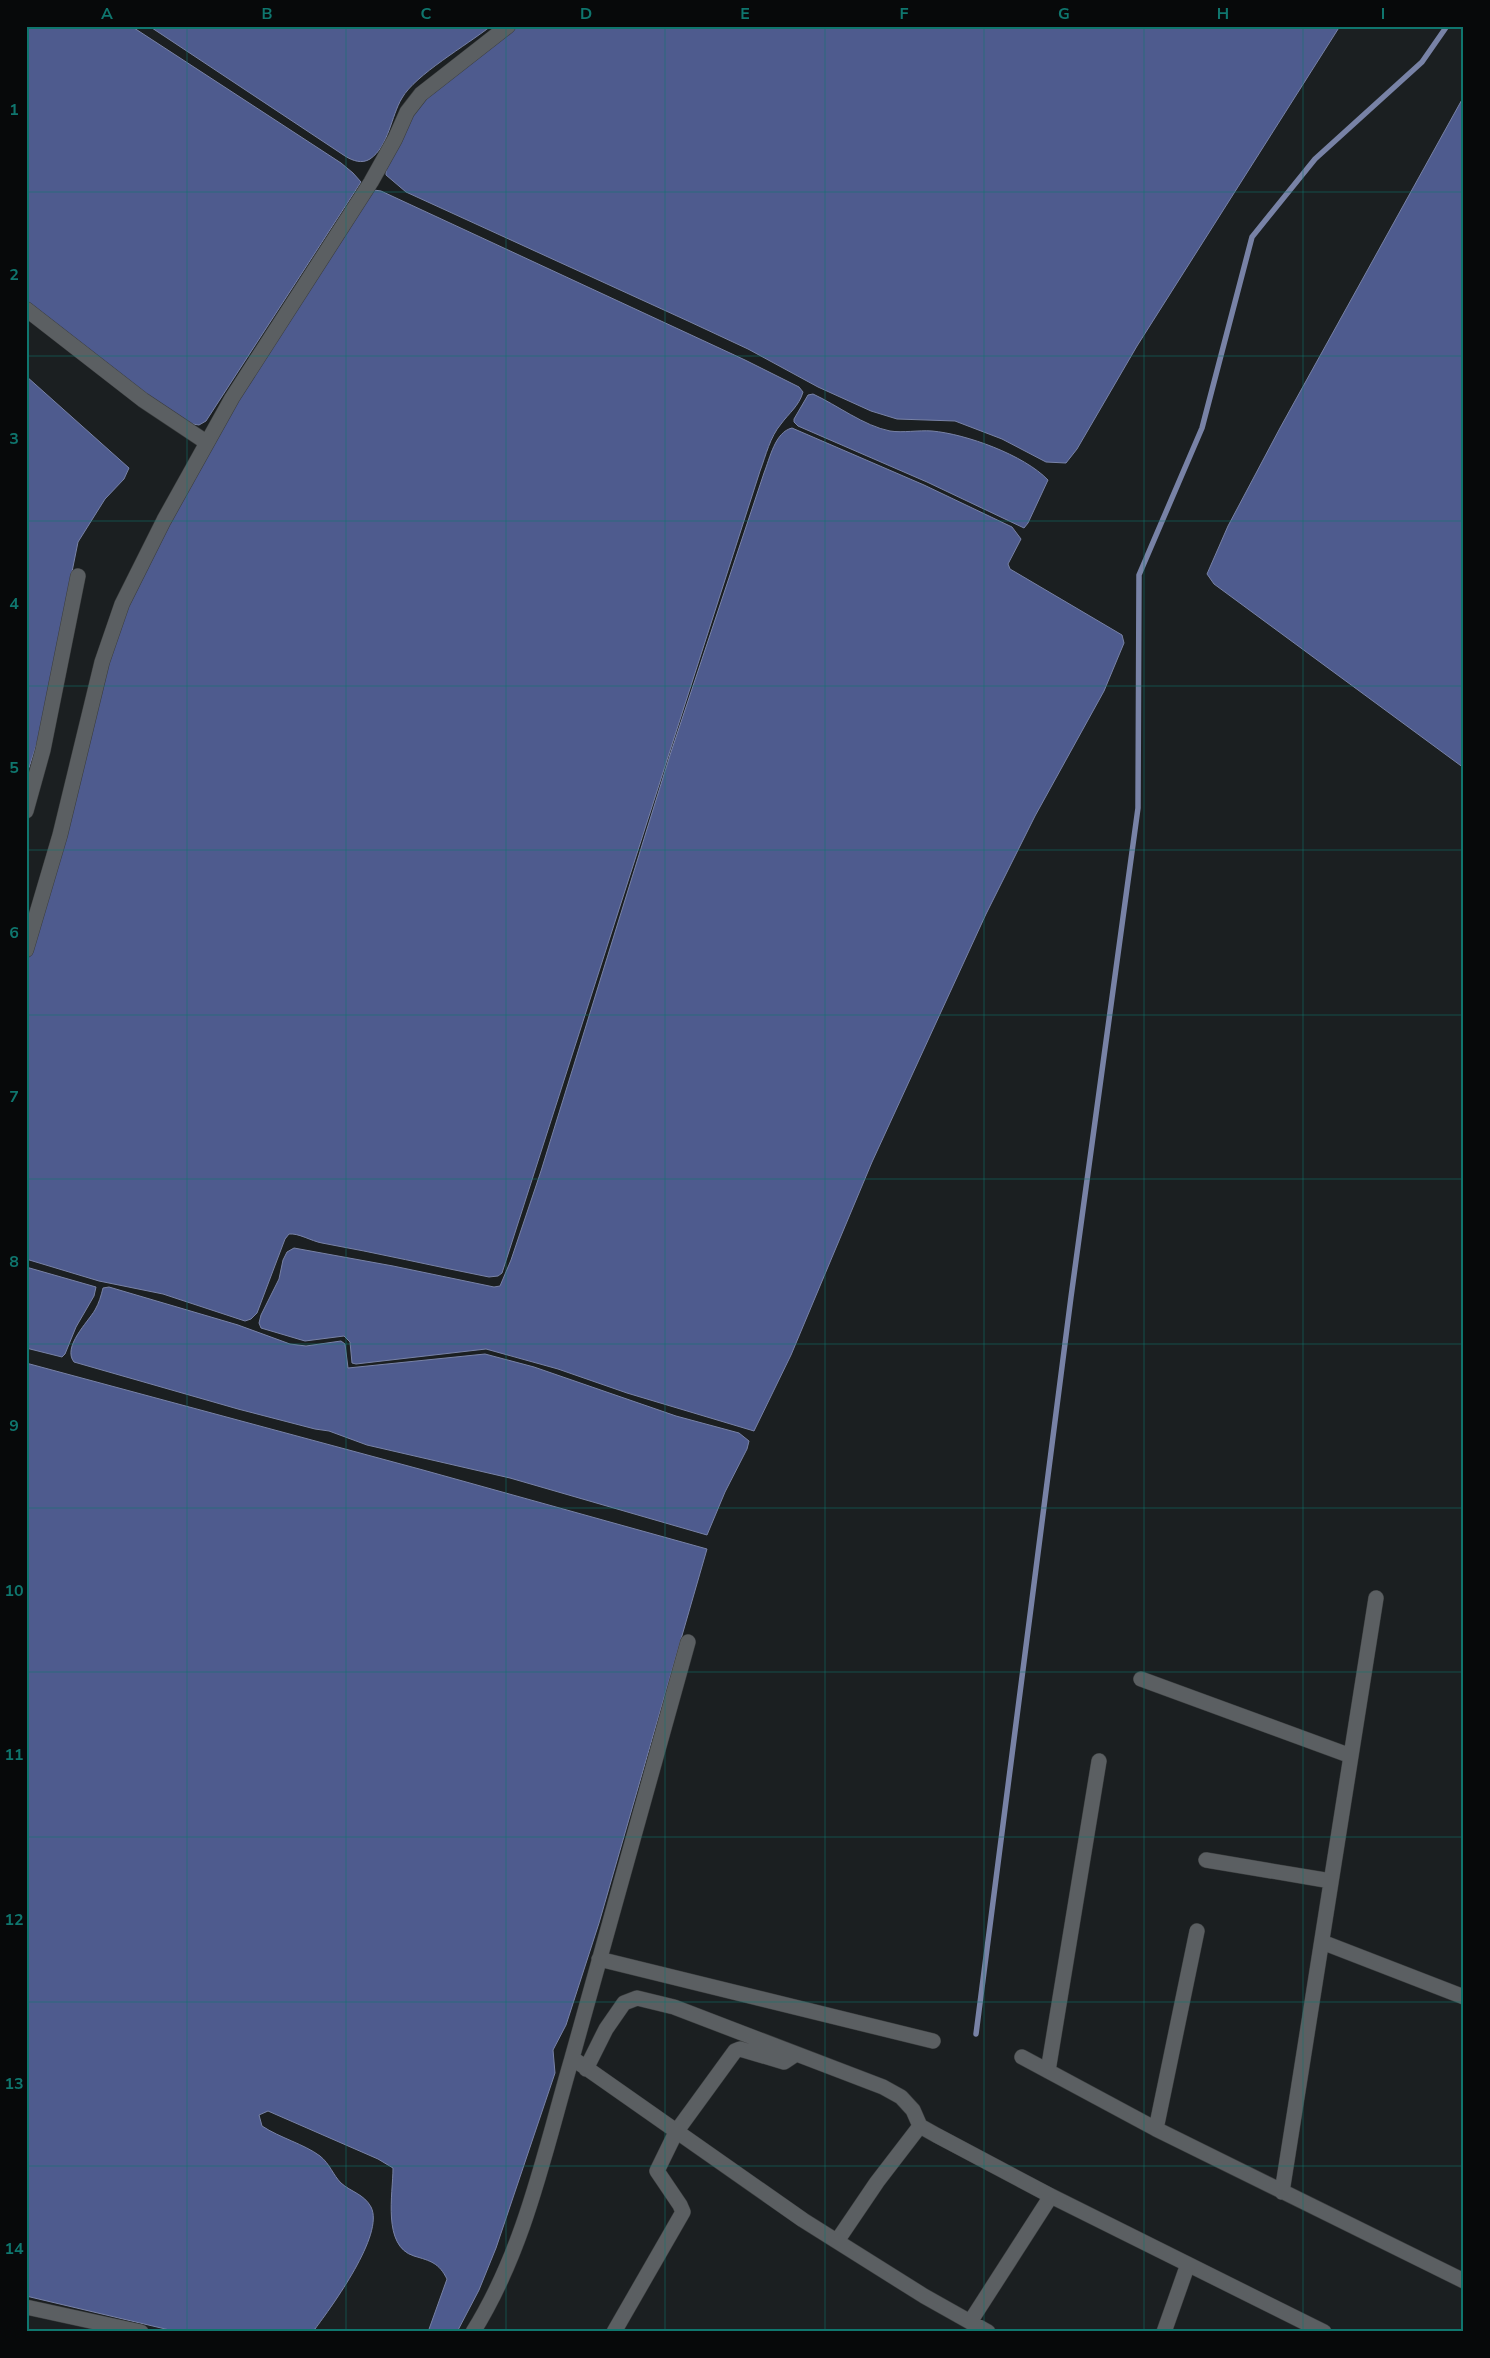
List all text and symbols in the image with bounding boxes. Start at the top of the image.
text: A [101,3,113,25]
text: B [261,3,273,25]
text: C [421,3,432,25]
text: D [580,3,592,25]
text: E [740,3,750,25]
text: F [900,3,909,25]
text: G [1058,3,1070,25]
text: H [1217,3,1229,25]
text: I [1381,3,1385,25]
text: 1 [9,99,19,121]
text: 2 [9,264,19,286]
text: 3 [9,428,19,450]
text: 4 [9,593,19,615]
text: 5 [9,757,19,779]
text: 6 [9,922,19,944]
text: 7 [9,1086,19,1108]
text: 8 [9,1251,19,1273]
text: 9 [9,1415,19,1437]
text: 10 [4,1580,24,1602]
text: 11 [4,1744,24,1766]
text: 12 [4,1909,24,1931]
text: 13 [4,2073,24,2095]
text: 14 [4,2238,24,2260]

